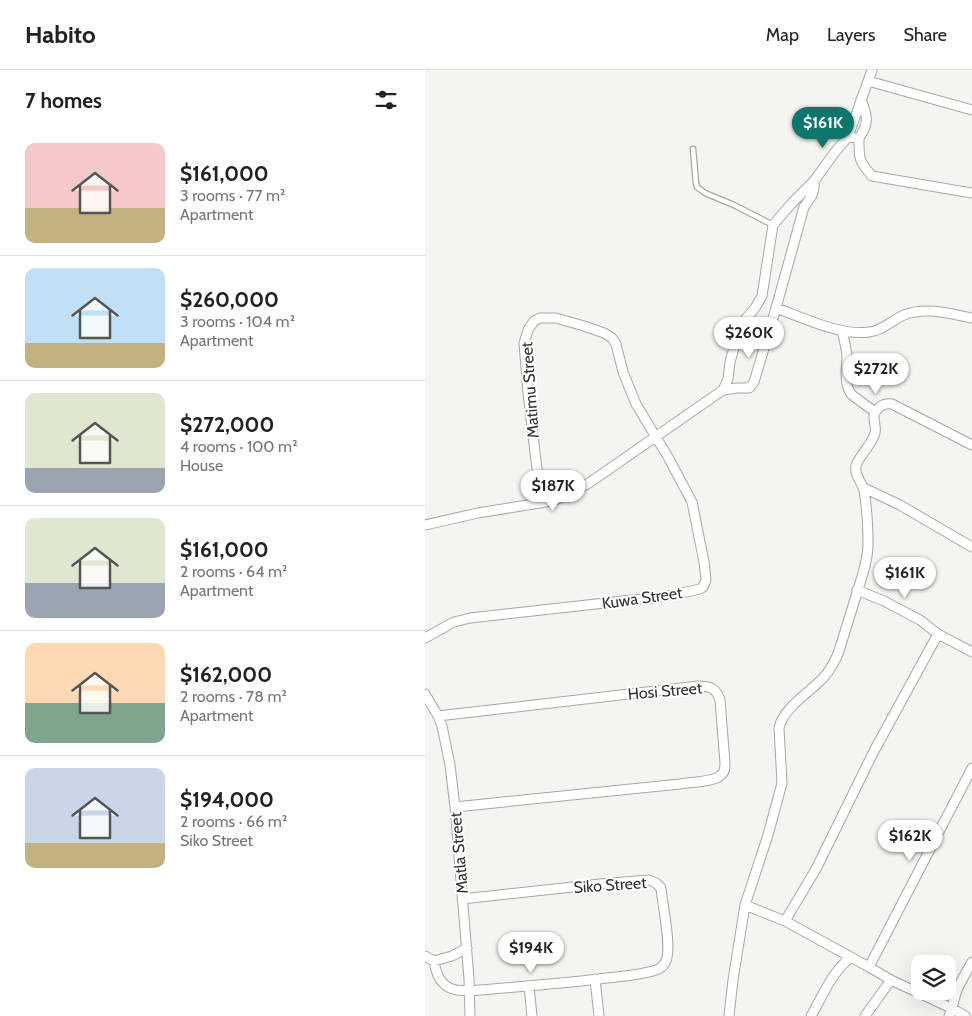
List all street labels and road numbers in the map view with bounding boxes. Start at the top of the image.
street label: Matimu Street [517,341,543,439]
street label: Kuwa Street [601,583,684,613]
street label: Hosi Street [627,678,704,704]
street label: Matla Street [446,811,472,895]
street label: Siko Street [573,873,648,897]

